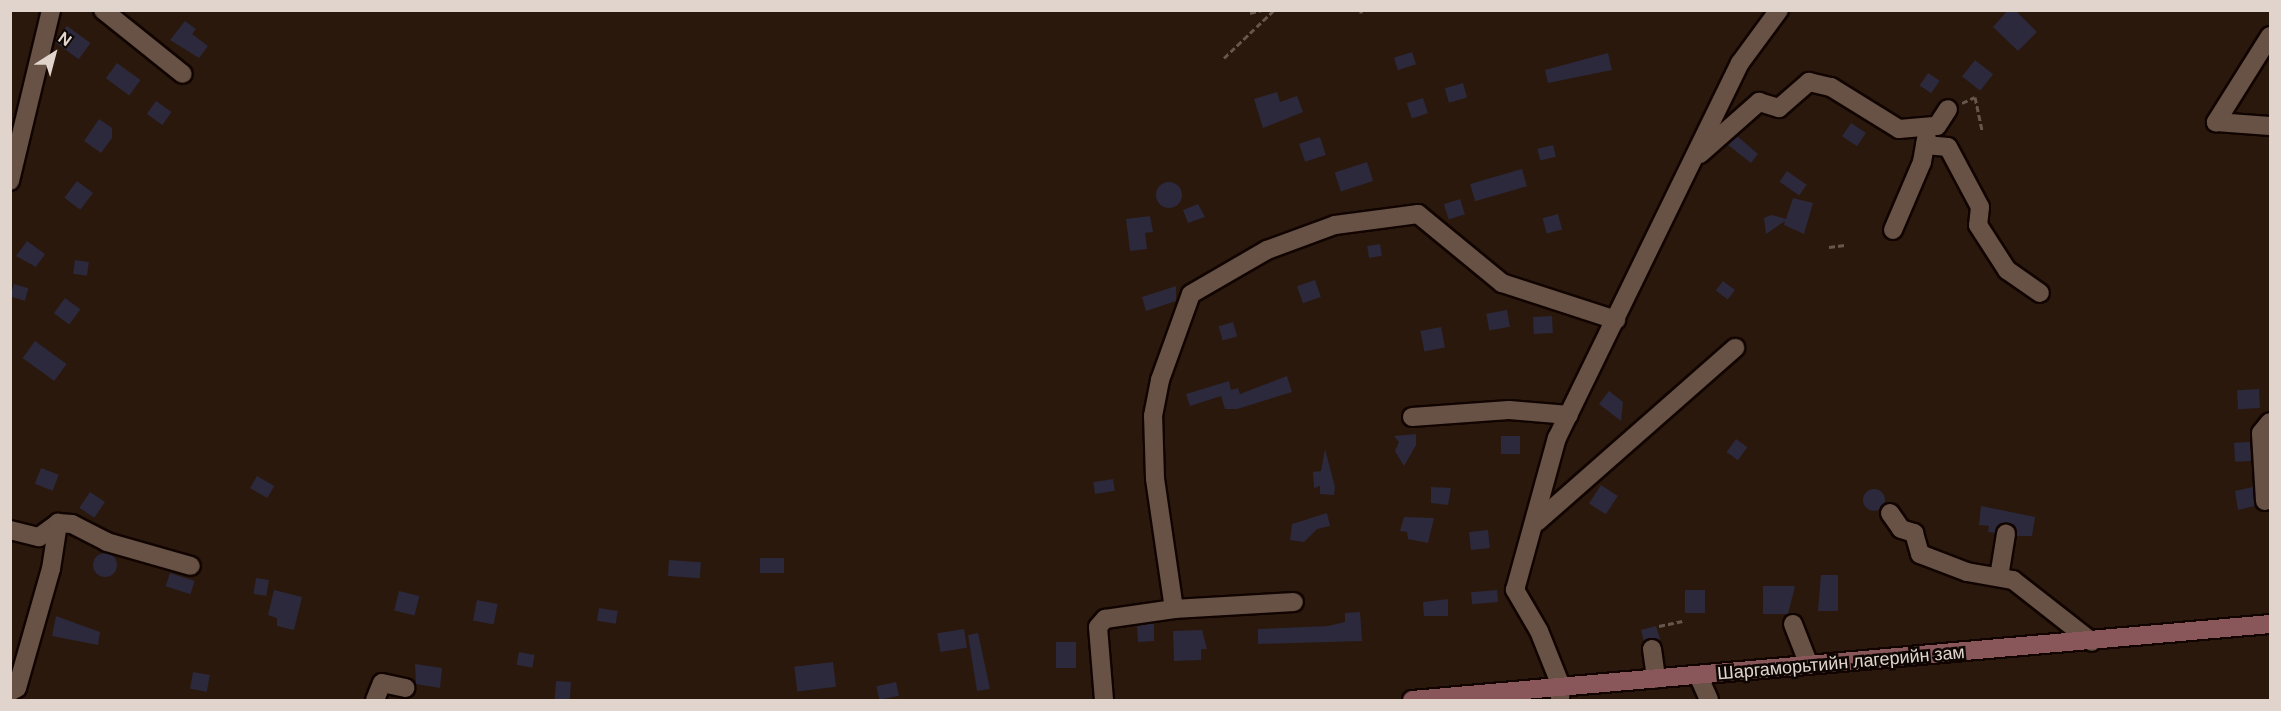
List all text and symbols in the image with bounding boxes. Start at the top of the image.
north arrow [24,24,84,84]
text: N [54,27,76,51]
street label: Шаргаморьтийн лагерийн зам [1716,641,1966,685]

